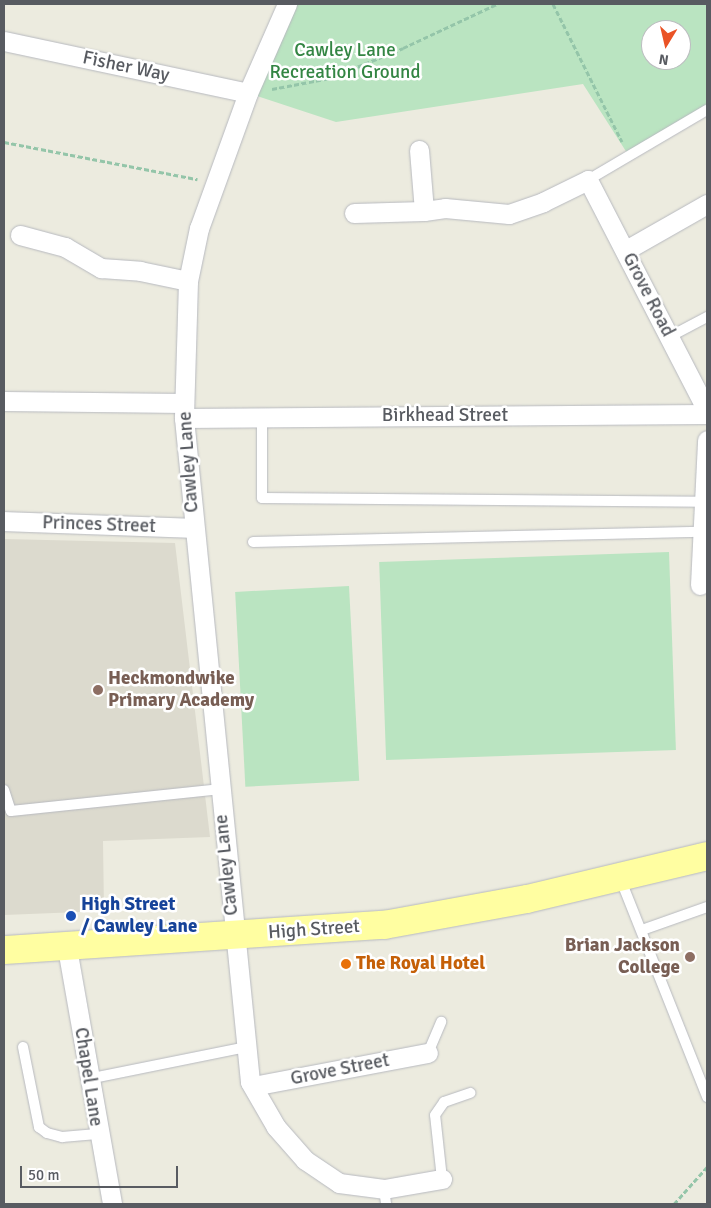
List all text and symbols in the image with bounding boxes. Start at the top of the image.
north arrow [641,20,691,70]
park label: Cawley Lane Recreation Ground [269,40,421,84]
street label: Fisher Way [81,47,171,87]
text: N [658,50,670,68]
street label: Grove Road [617,249,679,341]
street label: Birkhead Street [382,405,508,427]
street label: Cawley Lane [174,411,204,513]
street label: Princes Street [42,512,156,538]
place label: Heckmondwike Primary Academy [108,668,254,712]
marker: Heckmondwike Primary Academy [92,684,104,696]
street label: Cawley Lane [210,813,244,917]
place label: High Street / Cawley Lane [81,894,197,938]
marker: High Street / Cawley Lane [65,910,77,922]
street label: High Street [267,915,361,945]
place label: Brian Jackson College [565,935,680,979]
marker: Brian Jackson College [684,951,696,963]
place label: The Royal Hotel [356,953,485,975]
marker: The Royal Hotel [340,958,352,970]
street label: Chapel Lane [69,1026,107,1128]
street label: Grove Street [289,1049,391,1091]
scale bar [22,1156,180,1188]
text: 50 m [28,1166,59,1184]

